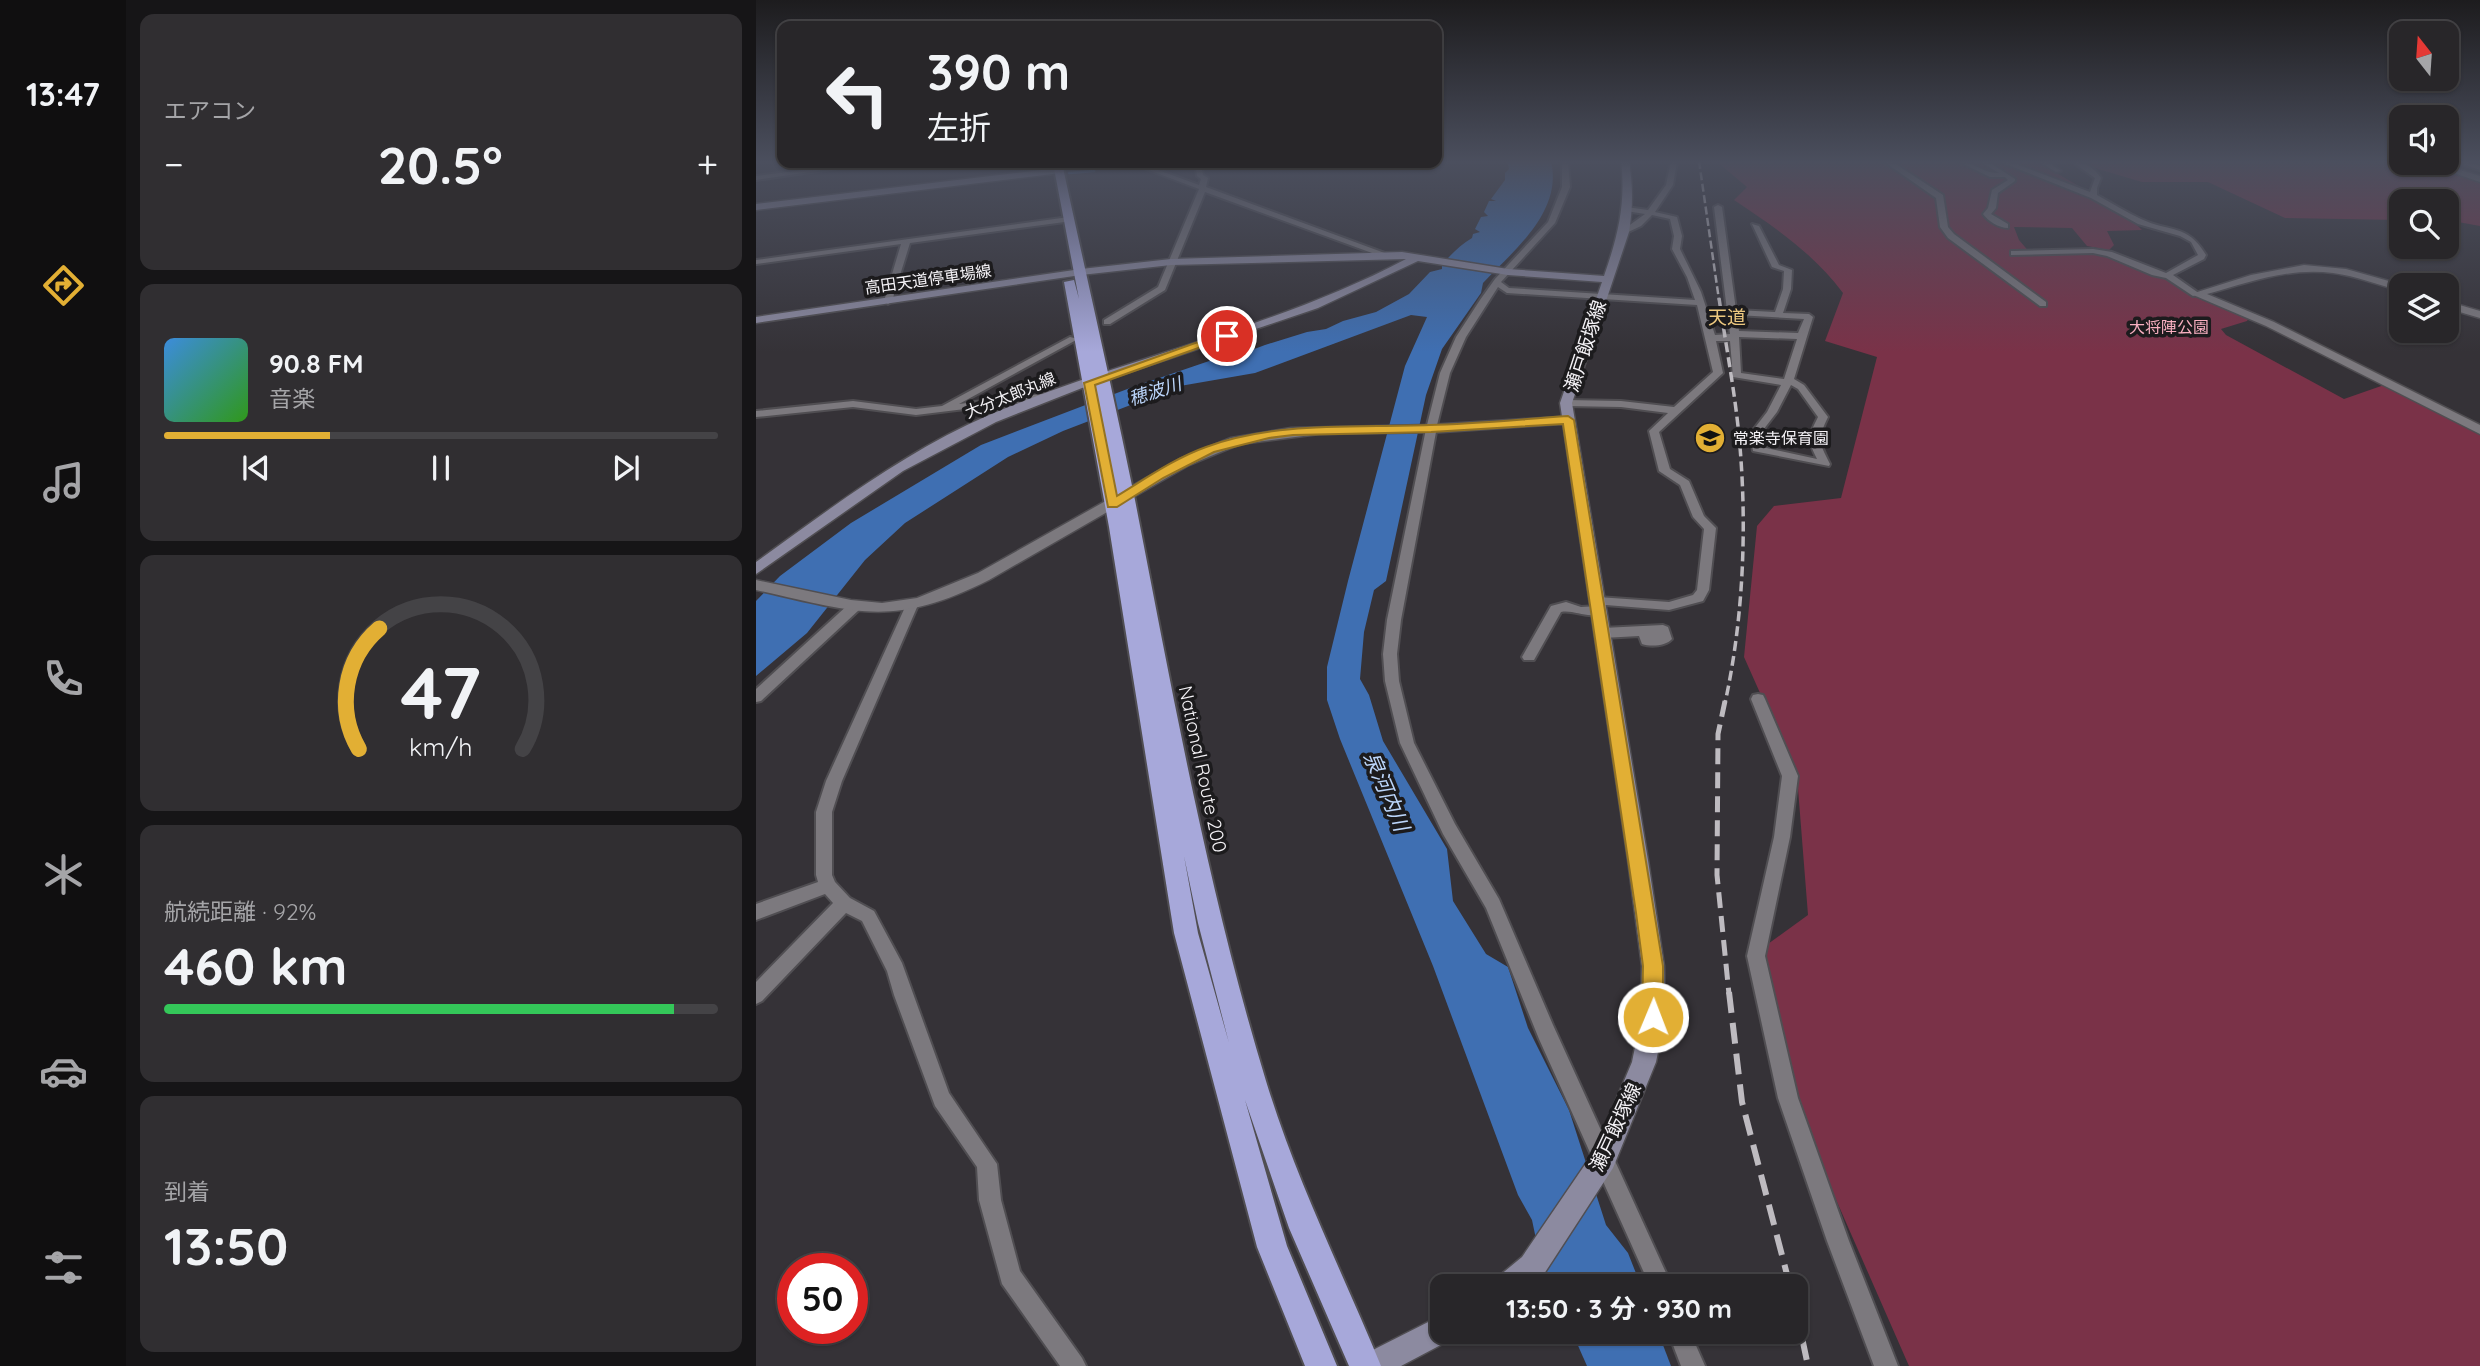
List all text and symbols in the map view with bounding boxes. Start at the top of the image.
north arrow [2389,21,2459,91]
map controls [2389,21,2459,343]
text: 390 m [927,41,1070,102]
icon: left [812,49,903,140]
text: 13:47 [26,74,100,114]
text: エアコン [164,96,256,125]
button: sound [2389,105,2459,175]
text: 左折 [927,107,991,147]
text: 20.5° [378,132,503,197]
text: − [164,140,184,188]
text: + [697,140,718,188]
button: search [2389,189,2459,259]
street label: 高田天道停車場線 [863,260,993,298]
icon: directions [39,261,88,310]
button: layers [2389,273,2459,343]
street label: 瀬戸飯塚線 [1559,297,1611,395]
district label: 天道 [1708,305,1746,329]
pin [1197,306,1257,366]
icon: arrive [1208,317,1246,355]
park label: 大将陣公園 [2129,317,2209,337]
text: 90.8 FM [269,347,364,380]
street label: 大分太郎丸線 [962,368,1058,422]
water label: 穂波川 [1126,371,1186,410]
text: 音楽 [269,384,315,413]
school or university icon: 常楽寺保育園 [1693,421,1727,455]
place label: 常楽寺保育園 [1733,428,1829,448]
icon: previous [237,449,275,487]
icon: pause [422,449,460,487]
icon: next [607,449,645,487]
icon: music [39,458,88,507]
text: 47 [401,646,481,737]
icon: phone [39,654,88,703]
street label: National Route 200 [1174,684,1232,854]
text: km/h [409,731,473,762]
water label: 泉河内川 [1359,747,1416,837]
icon: climate [39,850,88,899]
text: 航続距離 · 92% [164,897,316,926]
text: 460 km [164,933,347,998]
position arrow [1616,980,1690,1054]
icon: car [39,1047,88,1096]
street label: 瀬戸飯塚線 [1584,1079,1646,1175]
text: 到着 [164,1177,210,1206]
text: 13:50 [164,1213,288,1278]
icon: filters [39,1243,88,1292]
speed limit sign: 50 [777,1253,868,1344]
text: 13:50 · 3 分 · 930 m [1506,1292,1732,1325]

